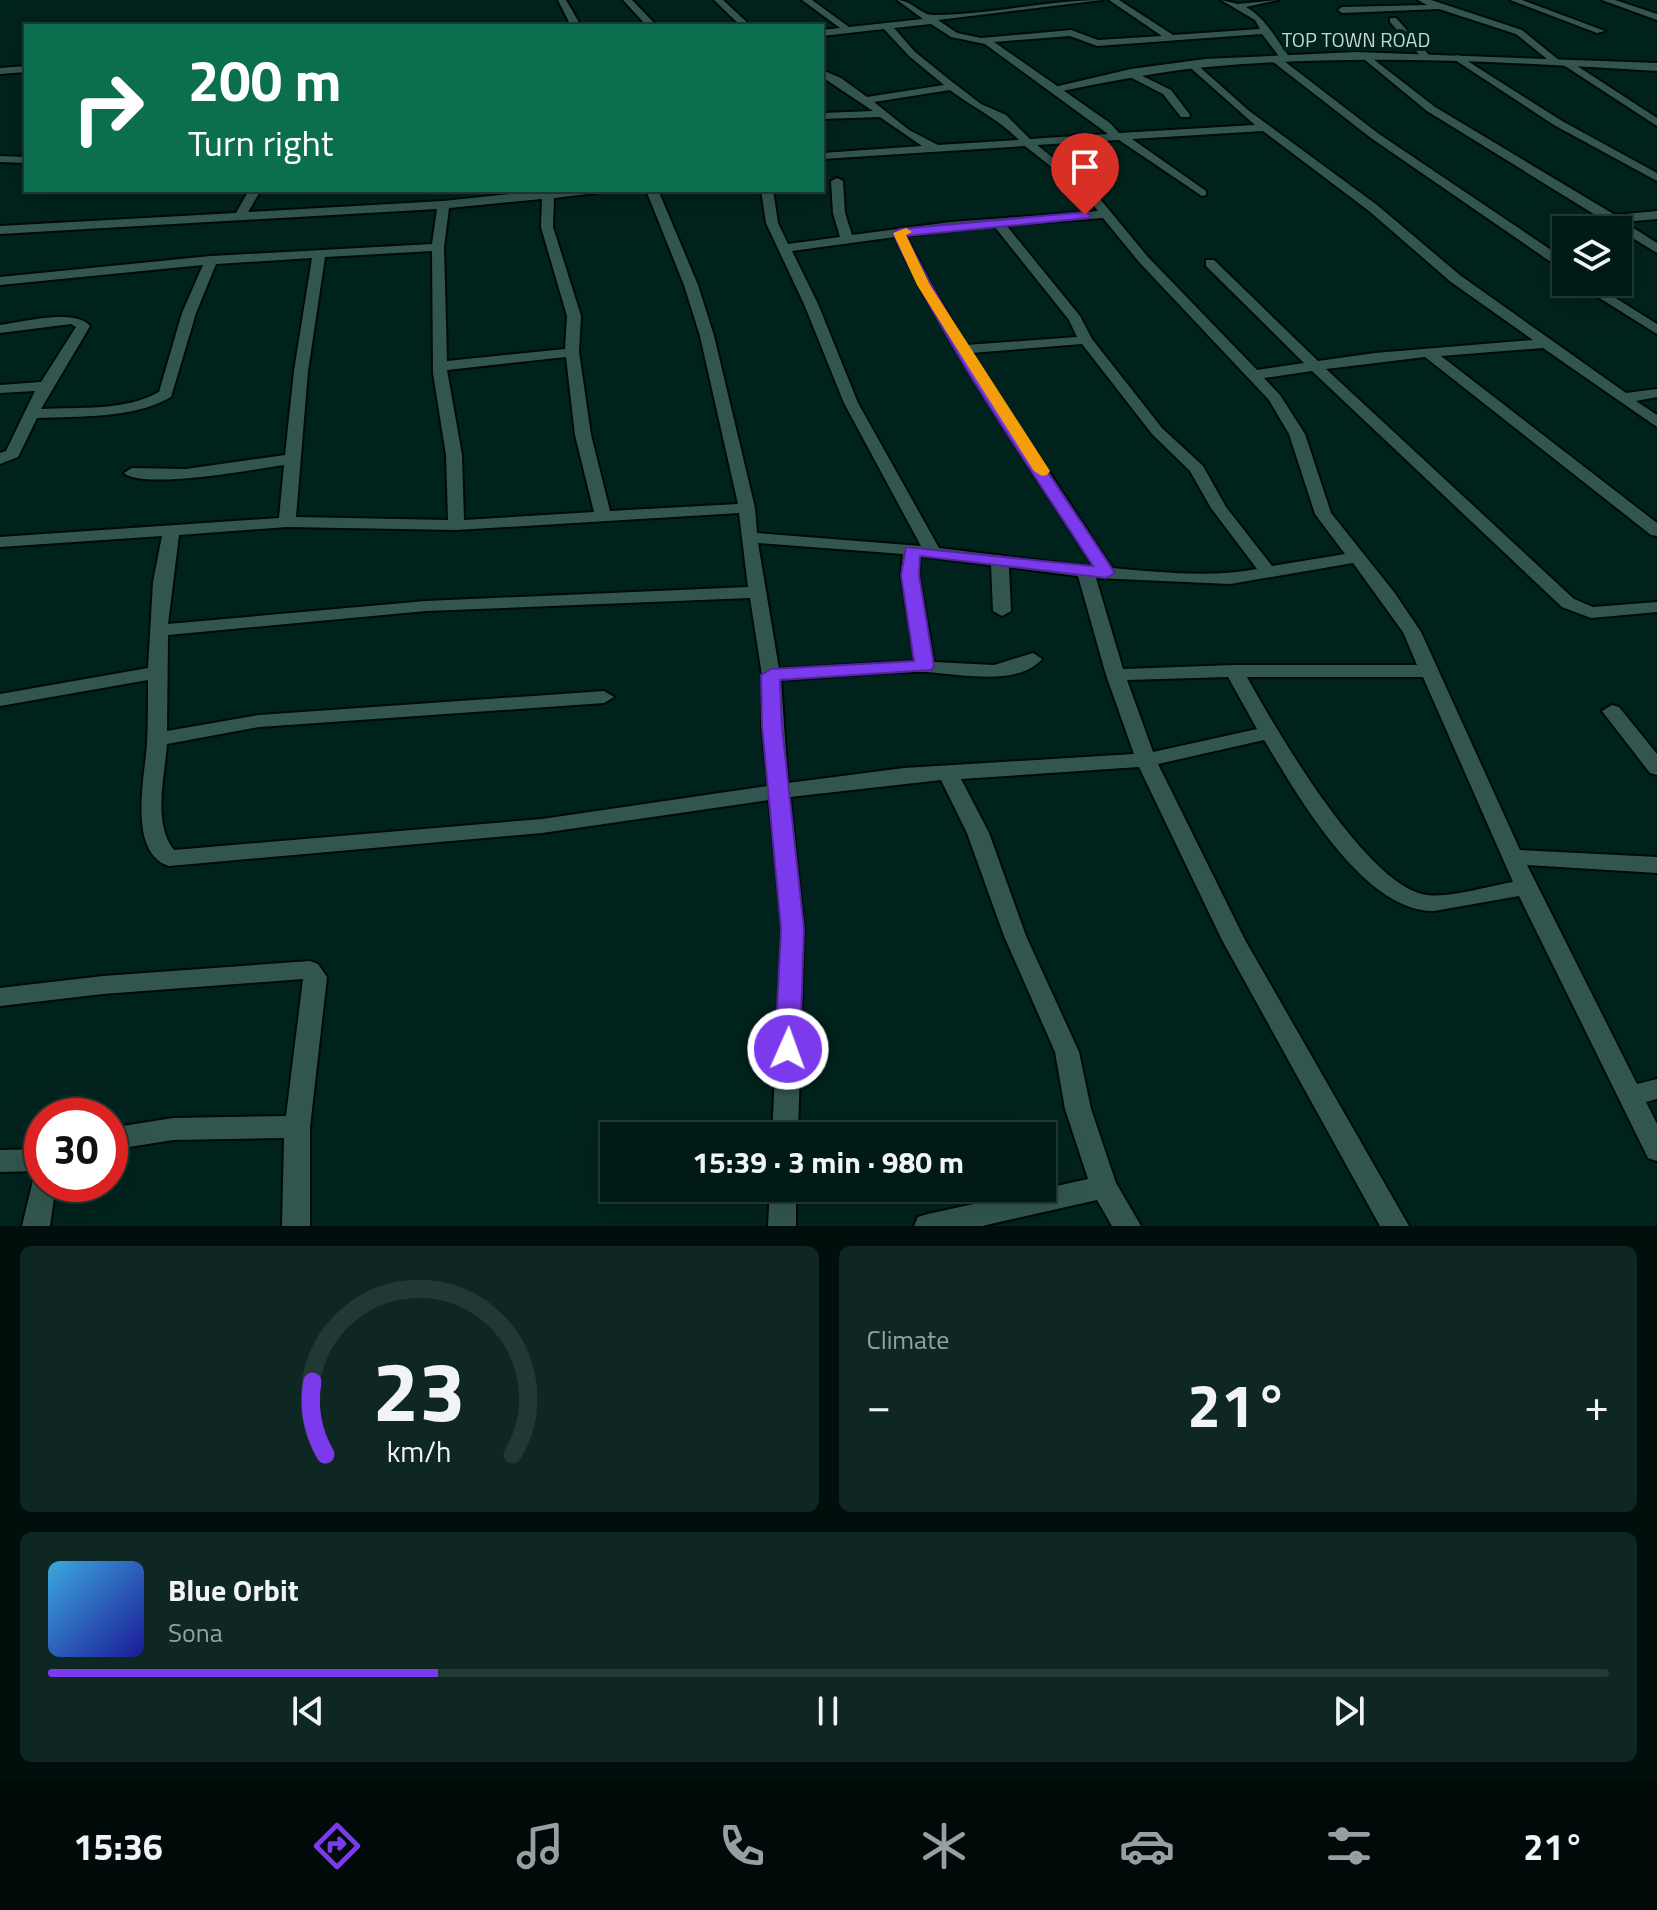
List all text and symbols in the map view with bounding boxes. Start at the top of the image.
street label: TOP TOWN ROAD [1282,24,1430,55]
text: 200 m [188,38,341,123]
icon: right [56,56,160,160]
text: Turn right [188,115,333,170]
pin [1051,133,1119,215]
icon: arrive [1063,145,1107,189]
map controls [1552,216,1632,296]
button: layers [1552,216,1632,296]
position arrow [746,1007,830,1091]
speed limit sign: 30 [24,1098,128,1202]
text: 15:39 · 3 min · 980 m [692,1139,964,1185]
text: Climate [867,1320,949,1359]
text: 23 [373,1327,466,1453]
text: 21° [1187,1359,1288,1450]
text: − [867,1371,891,1438]
text: + [1584,1371,1609,1438]
text: km/h [387,1430,452,1473]
text: Blue Orbit [168,1567,299,1613]
text: Sona [168,1613,223,1652]
icon: previous [286,1689,330,1733]
icon: pause [806,1689,850,1733]
icon: next [1327,1689,1371,1733]
icon: directions [309,1818,365,1874]
icon: music [512,1818,568,1874]
icon: phone [714,1818,770,1874]
icon: climate [916,1818,972,1874]
icon: car [1119,1818,1175,1874]
icon: filters [1321,1818,1377,1874]
text: 15:36 [73,1819,163,1874]
text: 21° [1523,1819,1584,1874]

